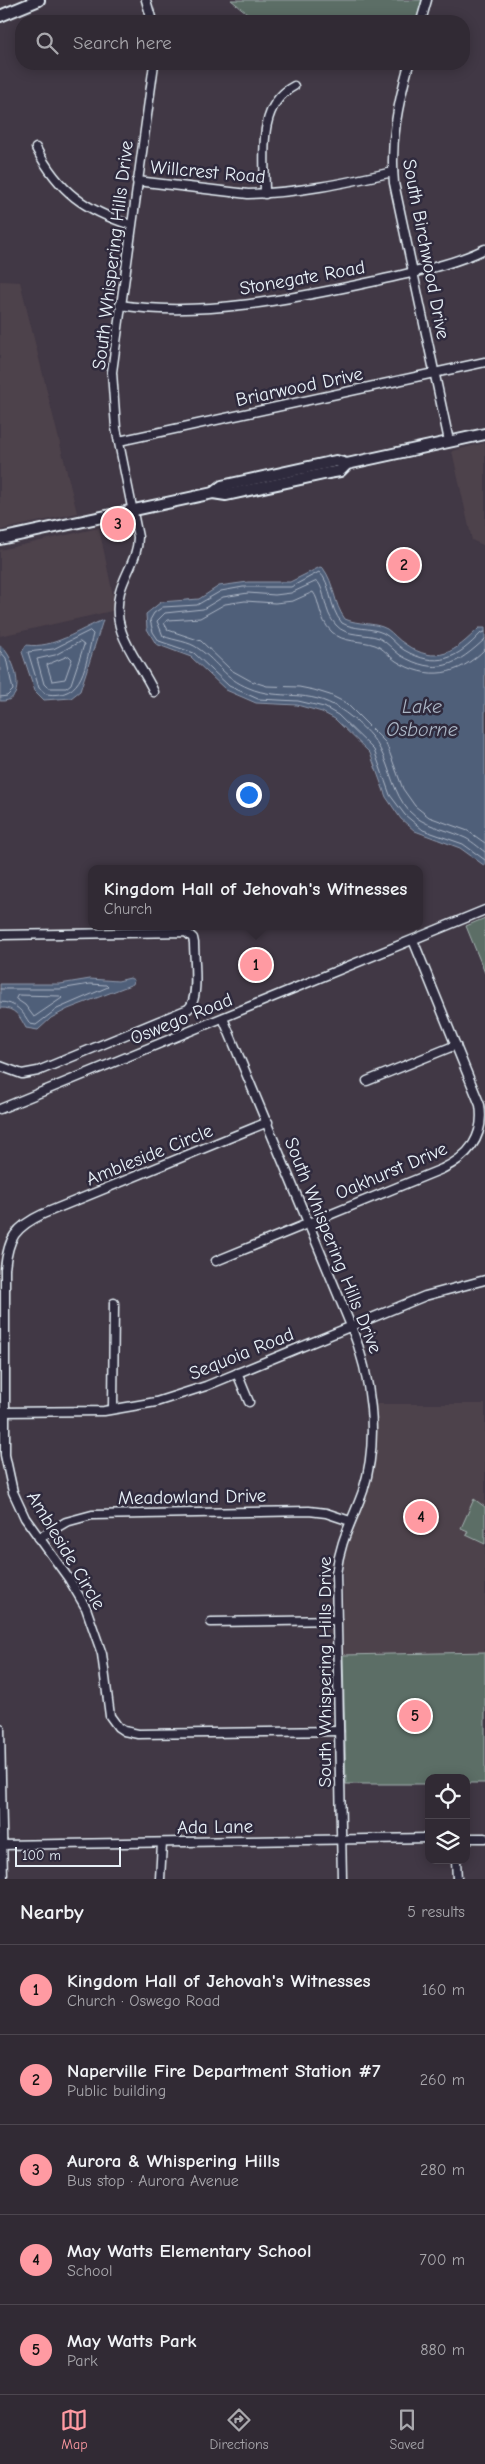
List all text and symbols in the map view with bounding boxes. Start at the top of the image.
search box [15,15,470,70]
icon: search [33,29,61,57]
text: Search here [73,32,172,54]
street label: South Whispering Hills Drive [88,139,138,371]
street label: Willcrest Road [149,156,266,188]
street label: South Birchwood Drive [398,157,454,341]
street label: Stonegate Road [238,256,367,300]
street label: Briarwood Drive [234,363,365,411]
pin: 3 [102,505,134,543]
pin: 2 [388,546,420,584]
water label: Lake Osborne [386,695,458,741]
your location [236,782,262,808]
popup [88,865,423,930]
text: Kingdom Hall of Jehovah's Witnesses [104,878,407,900]
text: Church [104,900,152,918]
pin: 1 [240,946,272,984]
street label: Oswego Road [127,988,236,1049]
street label: Ambleside Circle [83,1120,216,1190]
street label: South Whispering Hills Drive [280,1134,387,1357]
street label: Oakhurst Drive [332,1138,451,1204]
street label: Sequoia Road [186,1323,297,1385]
street label: Meadowland Drive [118,1485,266,1509]
street label: Ambleside Circle [22,1487,110,1614]
pin: 4 [405,1498,437,1536]
street label: South Whispering Hills Drive [314,1557,336,1787]
pin: 5 [399,1697,431,1735]
map controls [425,1774,470,1864]
button: locate [425,1774,470,1819]
street label: Ada Lane [177,1815,253,1839]
button: layers [425,1819,470,1864]
scale bar [15,1844,121,1867]
text: 100 m [22,1847,61,1864]
text: Nearby [20,1900,84,1924]
text: 5 results [407,1903,465,1921]
text: Kingdom Hall of Jehovah's Witnesses [67,1970,371,1992]
text: 1 [33,1981,39,1999]
text: 160 m [422,1981,465,1999]
text: Church · Oswego Road [67,1992,220,2010]
text: Naperville Fire Department Station #7 [67,2060,381,2082]
text: 2 [32,2071,40,2089]
text: 260 m [420,2071,465,2089]
text: Public building [67,2082,166,2100]
text: Aurora & Whispering Hills [67,2150,280,2172]
text: 3 [32,2161,40,2179]
text: 280 m [420,2161,465,2179]
text: Bus stop · Aurora Avenue [67,2172,239,2190]
text: May Watts Elementary School [67,2240,311,2262]
text: 4 [32,2251,40,2269]
text: 700 m [419,2251,465,2269]
text: School [67,2262,113,2280]
text: May Watts Park [67,2330,197,2352]
text: 5 [32,2341,40,2359]
text: 880 m [420,2341,465,2359]
text: Park [67,2352,98,2370]
tab: Map [60,2406,88,2453]
tab: Directions [209,2406,269,2453]
tab: Saved [390,2406,425,2453]

